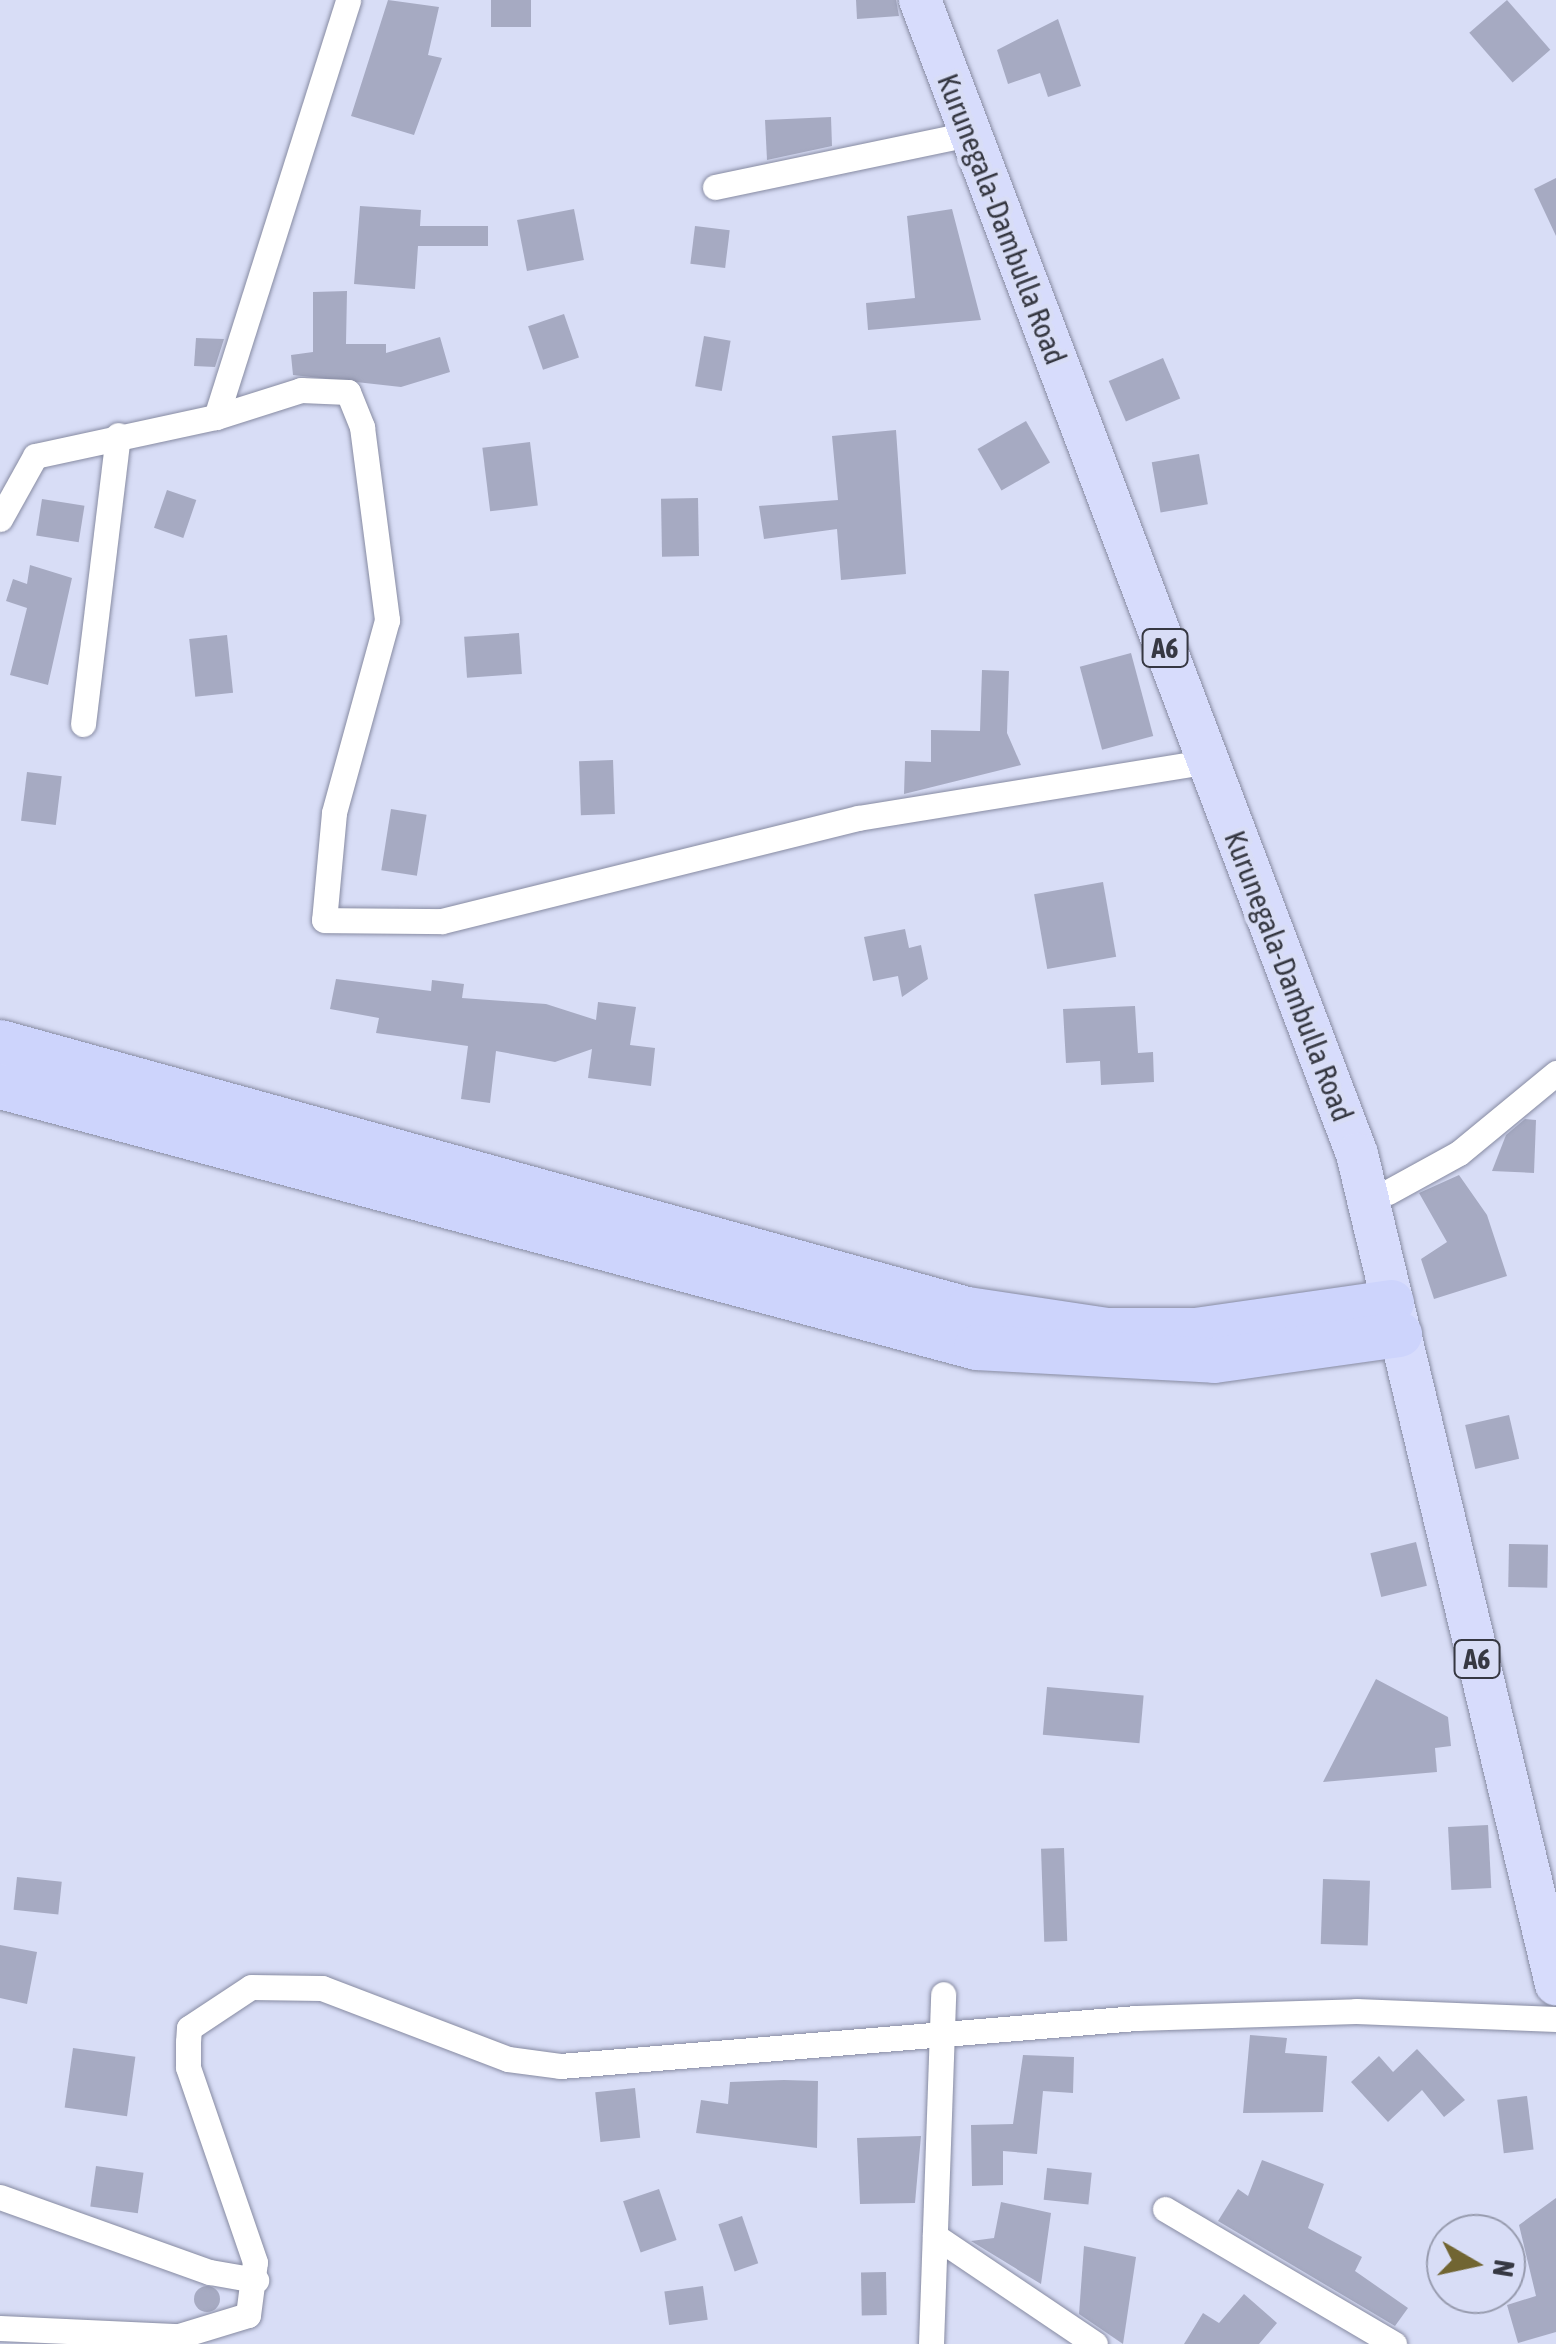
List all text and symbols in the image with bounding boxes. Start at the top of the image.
street label: Kurunegala-Dambulla Road [930,69,1074,369]
road number: A6 [1140,625,1190,671]
street label: Kurunegala-Dambulla Road [1217,826,1361,1126]
road number: A6 [1452,1636,1502,1682]
north arrow [1426,2214,1526,2314]
text: N [1487,2258,1521,2279]

